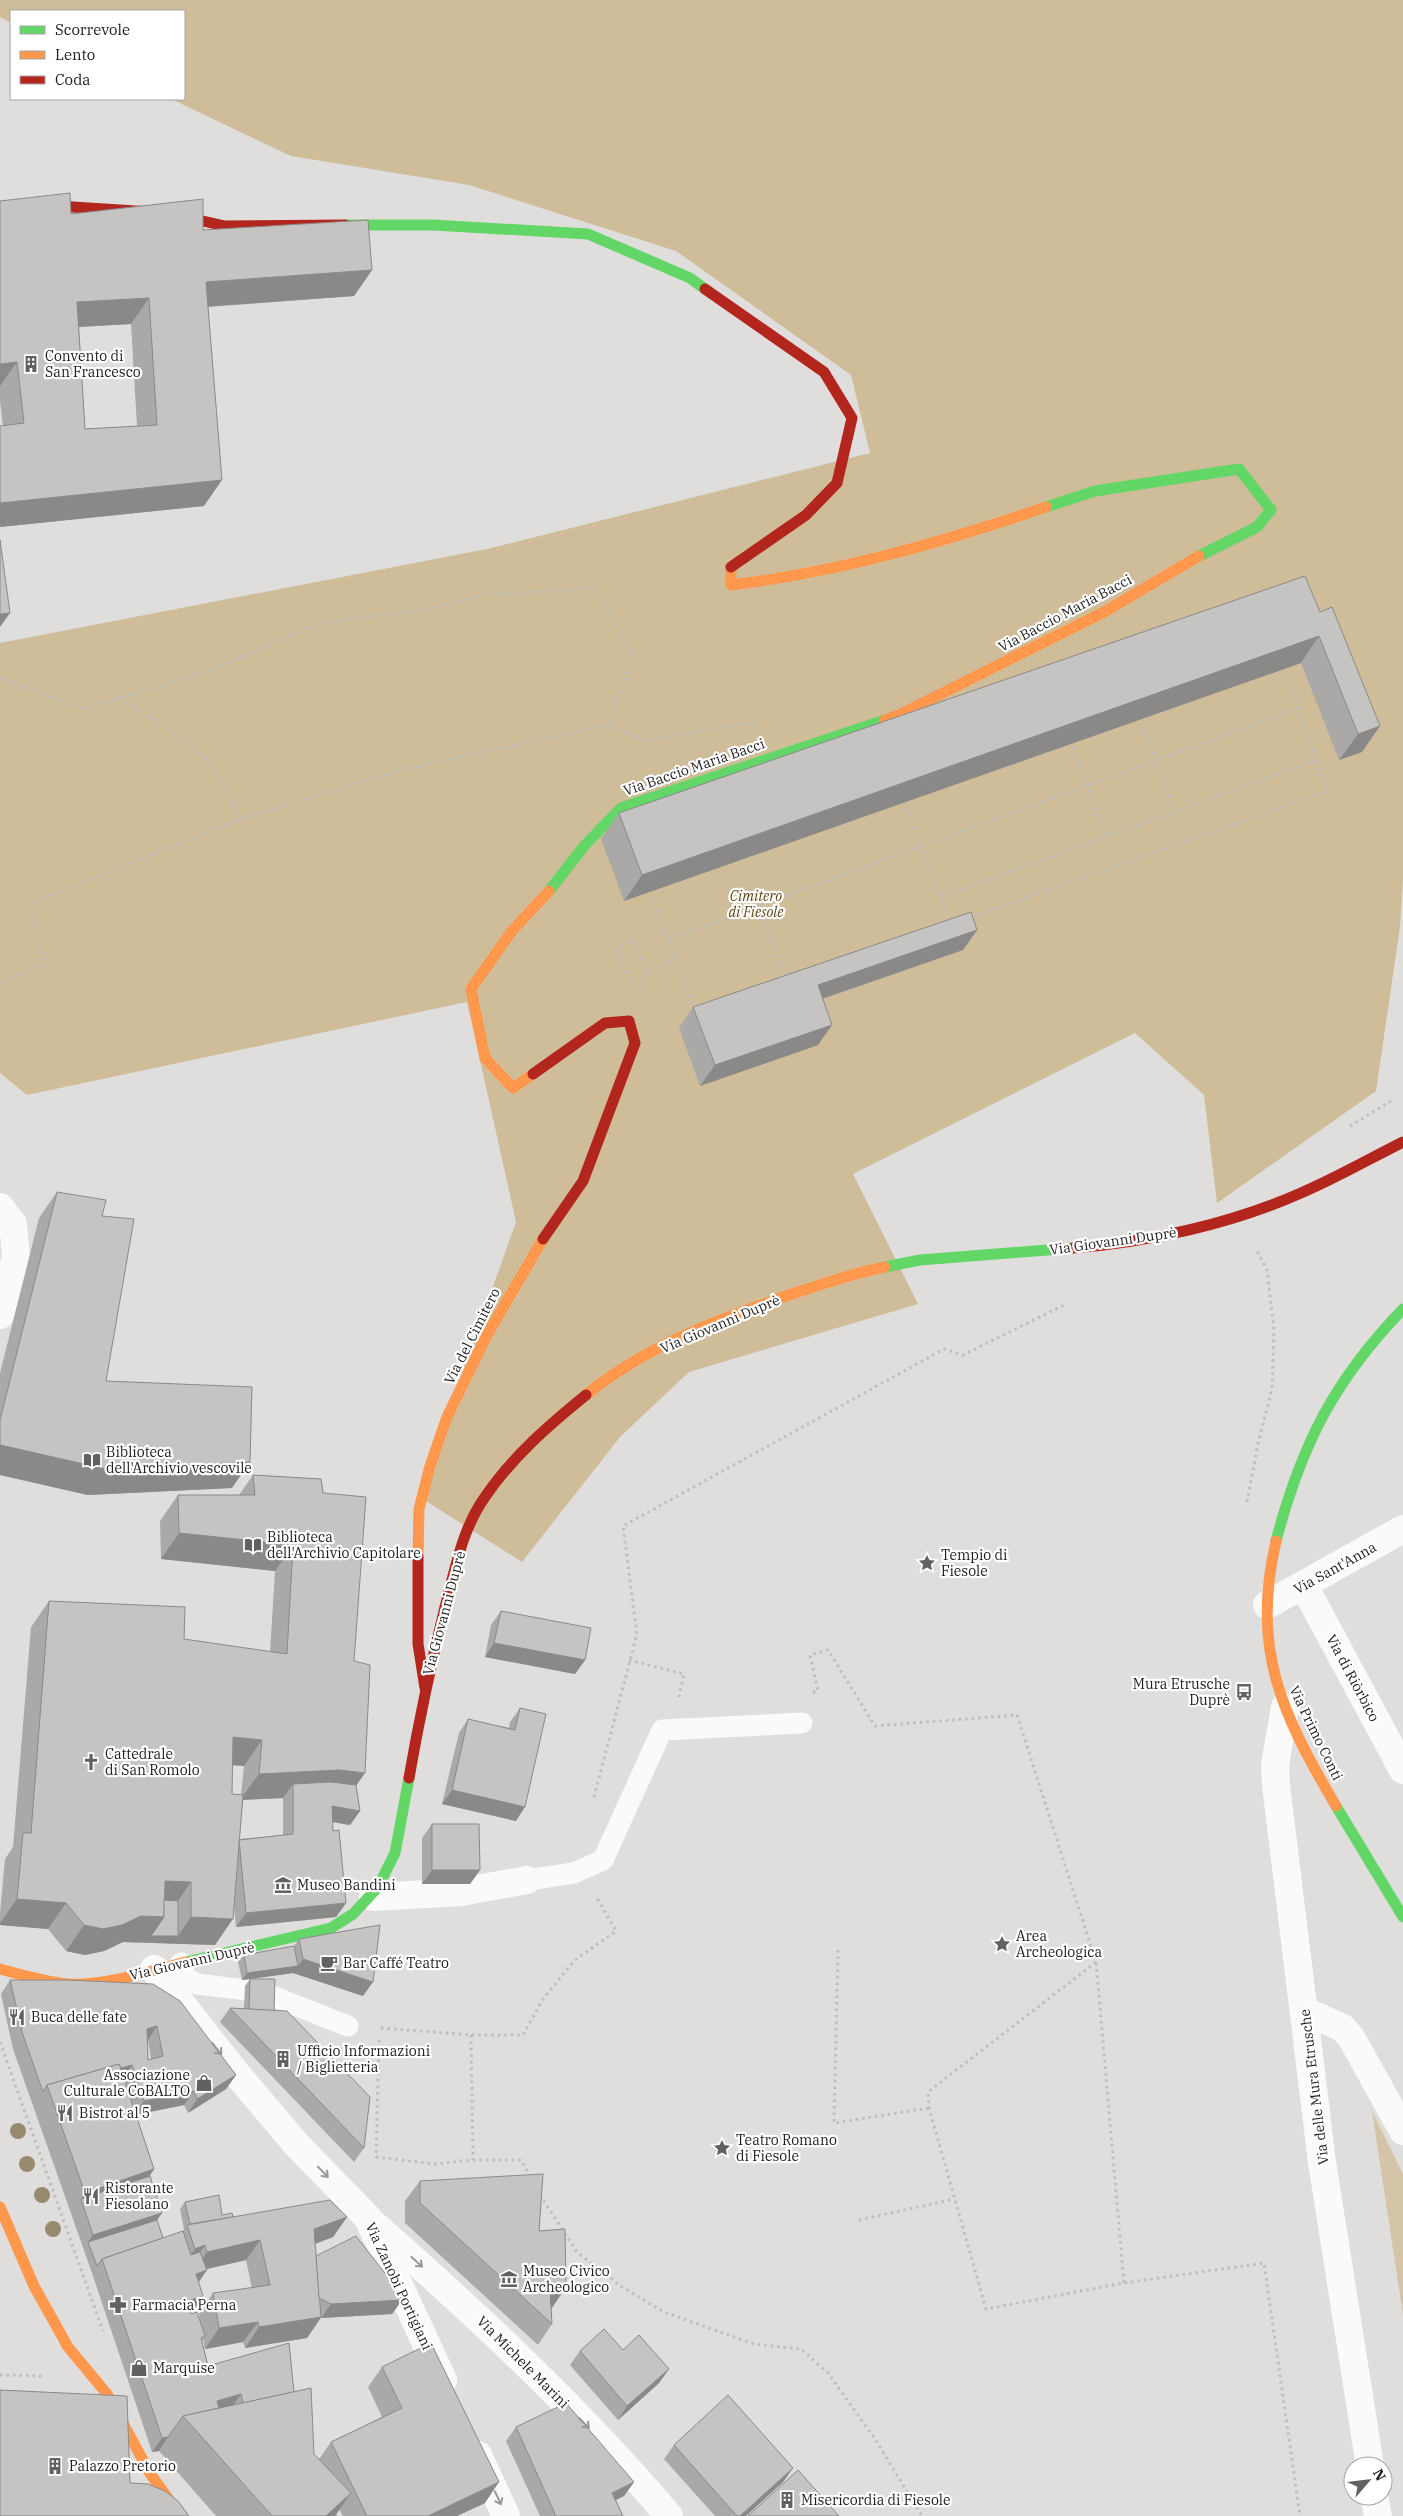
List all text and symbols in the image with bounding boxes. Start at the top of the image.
legend [10,10,185,100]
text: Scorrevole [55,20,130,39]
text: Lento [55,45,95,64]
text: Coda [55,70,91,89]
place label: Convento di San Francesco [45,347,141,381]
building icon: Convento di San Francesco [21,354,41,374]
street label: Via Baccio Maria Bacci [995,570,1135,656]
street label: Via Baccio Maria Bacci [621,734,767,800]
park label: Cimitero di Fiesole [728,887,784,921]
street label: Via Giovanni Duprè [1048,1223,1178,1259]
street label: Via del Cimitero [440,1285,504,1387]
street label: Via Giovanni Duprè [658,1291,782,1357]
place label: Biblioteca dell'Archivio vescovile [106,1443,252,1477]
library icon: Biblioteca dell'Archivio vescovile [82,1450,102,1470]
place label: Biblioteca dell'Archivio Capitolare [267,1528,421,1562]
library icon: Biblioteca dell'Archivio Capitolare [243,1535,263,1555]
street label: Via Sant'Anna [1291,1538,1380,1598]
place label: Tempio di Fiesole [941,1546,1007,1580]
street label: Via Giovanni Duprè [419,1549,469,1677]
place icon: Tempio di Fiesole [917,1553,937,1573]
street label: Via di Riòrbico [1322,1631,1384,1725]
place label: Mura Etrusche Duprè [1133,1675,1230,1709]
bus stop icon: Mura Etrusche Duprè [1234,1682,1254,1702]
street label: Via Primo Conti [1285,1683,1347,1783]
place label: Cattedrale di San Romolo [105,1745,200,1779]
church icon: Cattedrale di San Romolo [81,1752,101,1772]
museum icon: Museo Bandini [273,1875,293,1895]
place label: Museo Bandini [297,1876,396,1894]
place label: Area Archeologica [1016,1927,1102,1961]
place icon: Area Archeologica [992,1934,1012,1954]
street label: Via Giovanni Duprè [128,1938,256,1984]
cafe icon: Bar Caffé Teatro [319,1953,339,1973]
place label: Bar Caffé Teatro [343,1954,449,1972]
restaurant icon: Buca delle fate [7,2007,27,2027]
place label: Buca delle fate [31,2008,127,2026]
street label: Via delle Mura Etrusche [1296,2008,1332,2166]
one-way arrow [211,2042,222,2055]
place label: Ufficio Informazioni / Biglietteria [297,2042,430,2076]
building icon: Ufficio Informazioni / Biglietteria [273,2049,293,2069]
place label: Associazione Culturale CoBALTO [64,2066,190,2100]
shop icon: Associazione Culturale CoBALTO [194,2073,214,2093]
restaurant icon: Bistrot al 5 [55,2103,75,2123]
place label: Bistrot al 5 [79,2104,150,2122]
place label: Teatro Romano di Fiesole [736,2131,837,2165]
place icon: Teatro Romano di Fiesole [712,2138,732,2158]
one-way arrow [317,2166,329,2178]
place label: Ristorante Fiesolano [105,2179,174,2213]
restaurant icon: Ristorante Fiesolano [81,2186,101,2206]
street label: Via Zanobi Portigiani [362,2219,436,2353]
one-way arrow [410,2256,423,2268]
place label: Museo Civico Archeologico [523,2262,610,2296]
museum icon: Museo Civico Archeologico [499,2269,519,2289]
pharmacy icon: Farmacia Perna [108,2295,128,2315]
place label: Farmacia Perna [132,2296,237,2314]
street label: Via Michele Marini [473,2312,573,2412]
shop icon: Marquise [129,2358,149,2378]
place label: Marquise [153,2359,215,2377]
one-way arrow [578,2417,591,2429]
building icon: Palazzo Pretorio [45,2456,65,2476]
north arrow [1343,2456,1393,2506]
place label: Palazzo Pretorio [69,2457,176,2475]
text: N [1369,2466,1390,2484]
one-way arrow [493,2490,503,2505]
building icon: Misericordia di Fiesole [777,2490,797,2510]
place label: Misericordia di Fiesole [801,2491,951,2509]

